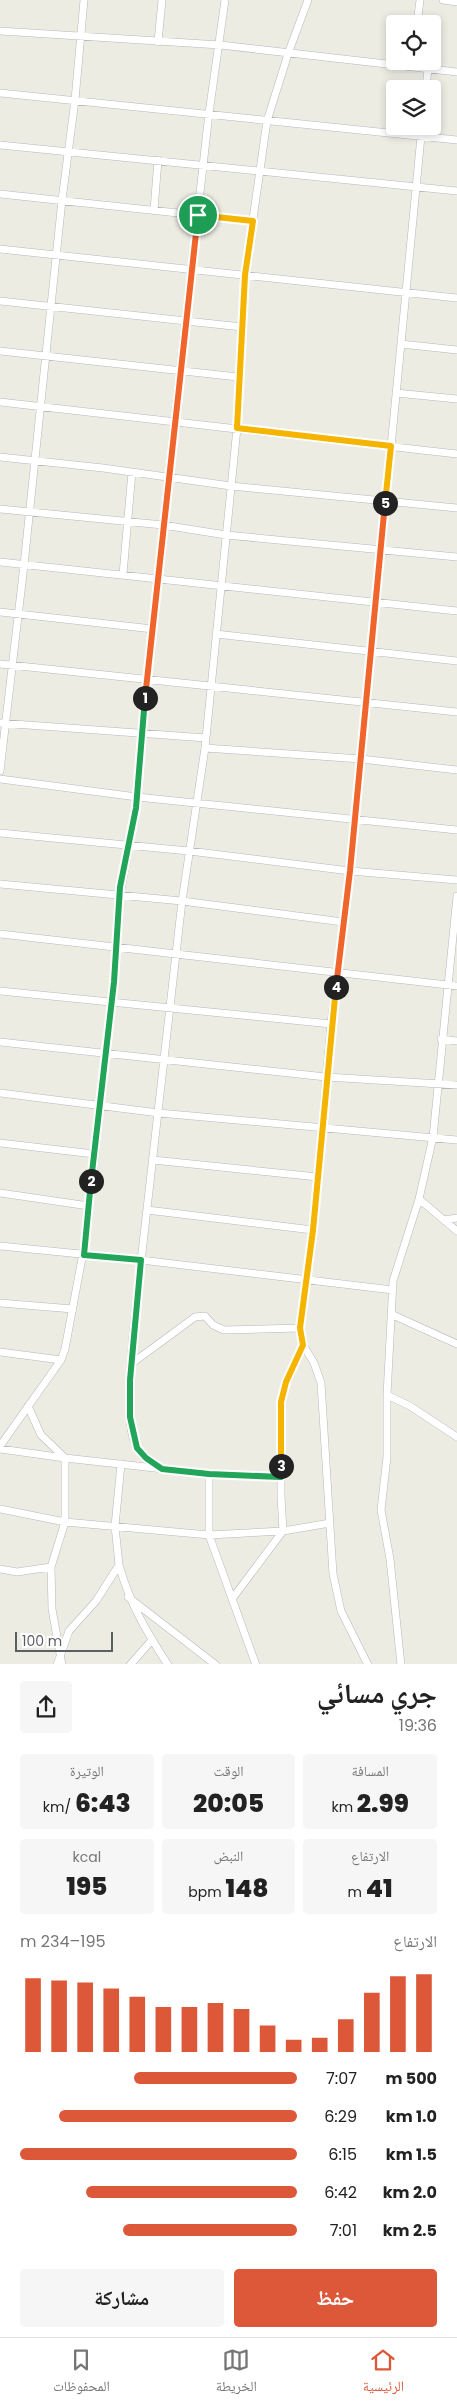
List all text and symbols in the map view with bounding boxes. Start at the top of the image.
map controls [386,15,441,135]
button: locate [386,15,441,70]
button: layers [386,80,441,135]
pin [177,194,219,236]
icon: arrive [184,201,212,229]
pin: 5 [372,490,398,516]
text: 5 [381,493,390,513]
pin: 1 [132,686,158,710]
text: 1 [143,688,148,708]
pin: 4 [324,974,348,1000]
text: 4 [332,977,341,997]
pin: 2 [78,1168,104,1194]
text: 2 [88,1171,96,1191]
pin: 3 [268,1454,294,1478]
text: 3 [277,1456,286,1476]
scale bar [15,1630,112,1653]
text: 100 m [22,1631,62,1651]
text: جري مسائي [317,1674,437,1713]
button: share [20,1681,72,1733]
text: 19:36 [399,1714,437,1737]
text: الوتيرة [70,1761,104,1781]
text: الوقت [213,1761,244,1781]
text: المسافة [352,1761,389,1781]
text: 6:43 [75,1786,131,1821]
text: 20:05 [193,1786,264,1821]
text: 2.99 [357,1786,409,1821]
text: /km [43,1797,75,1817]
text: km [331,1797,357,1817]
text: النبض [214,1846,243,1866]
text: الارتفاع [351,1846,389,1866]
text: kcal [73,1847,101,1867]
text: 195 [66,1869,107,1904]
text: 148 [225,1871,269,1906]
text: 41 [366,1871,393,1906]
text: bpm [188,1882,225,1902]
text: m [348,1882,366,1902]
text: 195–234 m [20,1930,106,1953]
text: الارتفاع [393,1930,437,1953]
text: 7:07 [326,2067,357,2090]
text: 500 m [385,2067,437,2090]
text: 6:29 [324,2105,357,2128]
text: 1.0 km [386,2105,437,2128]
text: 6:15 [328,2143,357,2166]
text: 1.5 km [386,2143,437,2166]
text: 6:42 [324,2181,357,2204]
text: 2.0 km [383,2181,437,2204]
text: 7:01 [330,2219,357,2242]
text: 2.5 km [383,2219,437,2242]
button: مشاركة [20,2269,224,2327]
button: حفظ [234,2269,437,2327]
tab: المحفوظات [53,2346,110,2400]
tab: الخريطة [216,2346,257,2400]
tab: الرئيسية [363,2346,404,2400]

